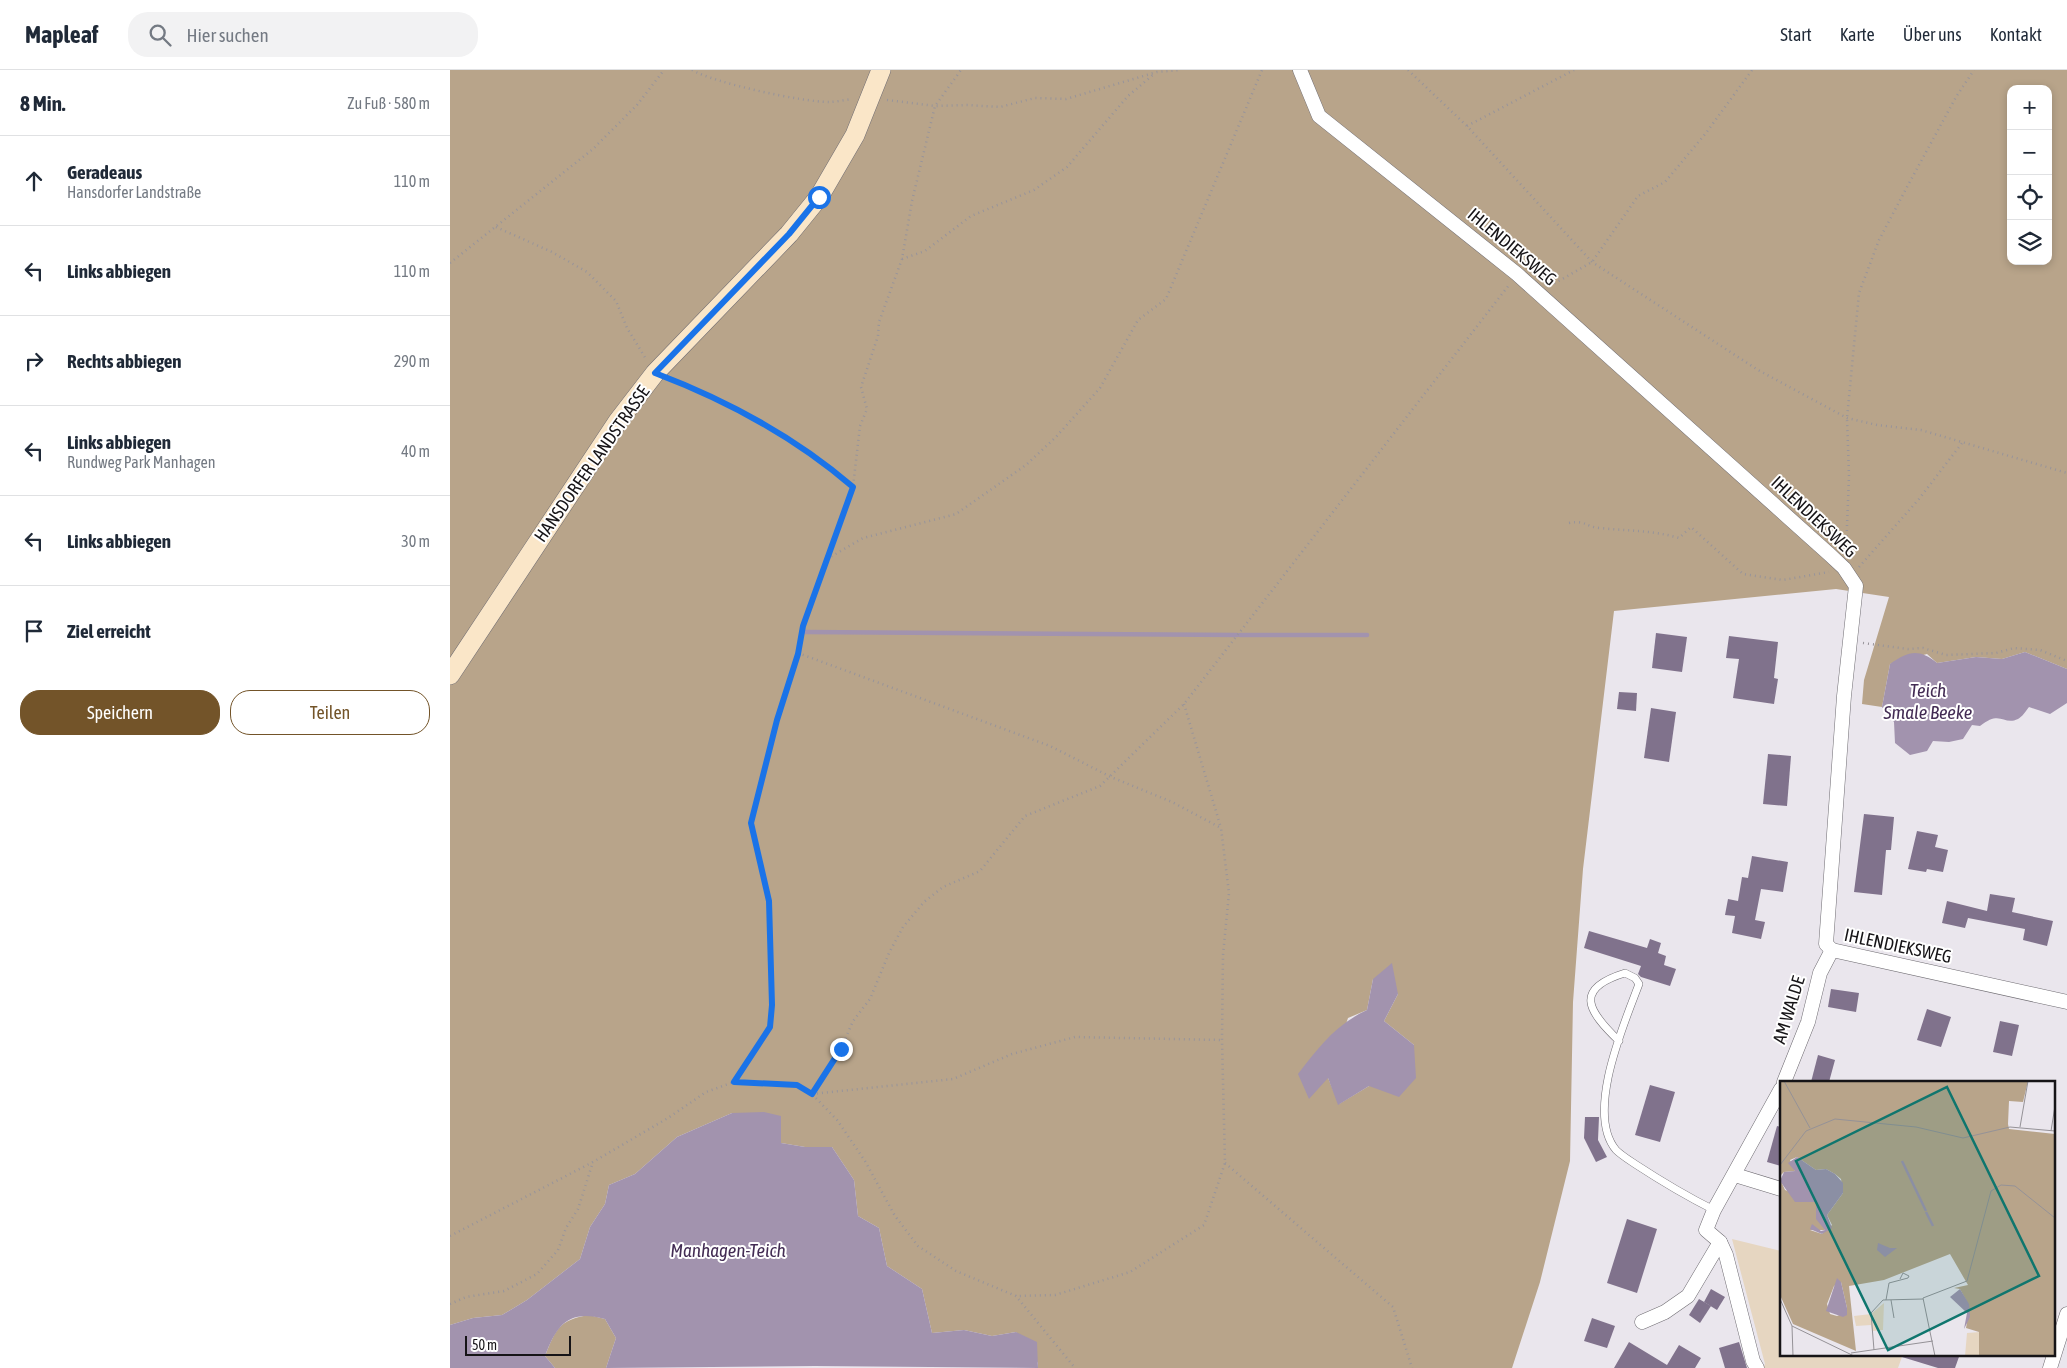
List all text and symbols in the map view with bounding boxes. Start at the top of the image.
search box [128,12,478,57]
text: Mapleaf [25,21,98,48]
icon: search [146,21,174,49]
text: Hier suchen [186,24,269,46]
text: Start [1780,24,1812,45]
text: Karte [1840,24,1875,45]
text: Über uns [1903,24,1962,45]
text: Kontakt [1990,24,2042,45]
map controls [2007,85,2052,265]
button: + [2007,85,2052,130]
text: 8 Min. [20,91,66,115]
text: Zu Fuß · 580 m [347,94,430,112]
button: − [2007,130,2052,175]
text: Geradeaus [67,161,142,183]
icon: ahead [20,167,48,195]
text: 110 m [394,172,430,190]
button: locate [2007,175,2052,220]
text: Hansdorfer Landstraße [67,183,201,201]
route start [808,186,831,209]
street label: IHLENDIEKSWEG [1464,203,1561,290]
button: layers [2007,220,2052,265]
icon: left [20,257,48,285]
text: Links abbiegen [67,260,171,282]
text: 110 m [394,262,430,280]
icon: right [20,347,48,375]
text: Rechts abbiegen [67,350,182,372]
text: 290 m [394,352,430,370]
street label: HANSDORFER LANDSTRASSE [530,381,654,546]
text: Links abbiegen [67,431,171,453]
icon: left [20,437,48,465]
text: 40 m [401,442,430,460]
text: Rundweg Park Manhagen [67,453,215,471]
street label: IHLENDIEKSWEG [1767,472,1861,562]
icon: left [20,527,48,555]
text: Links abbiegen [67,530,171,552]
text: 30 m [401,532,430,550]
icon: arrive [20,617,48,645]
text: Ziel erreicht [67,620,151,642]
water label: Teich Smale Beeke [1883,679,1972,723]
button: Speichern [20,690,220,735]
button: Teilen [230,690,430,735]
street label: IHLENDIEKSWEG [1842,924,1954,967]
street label: AM WALDE [1768,973,1809,1046]
route end [830,1038,853,1061]
inset map [1780,1081,2054,1356]
water label: Manhagen-Teich [670,1239,786,1261]
scale bar [465,1333,571,1356]
text: 50 m [472,1337,497,1353]

